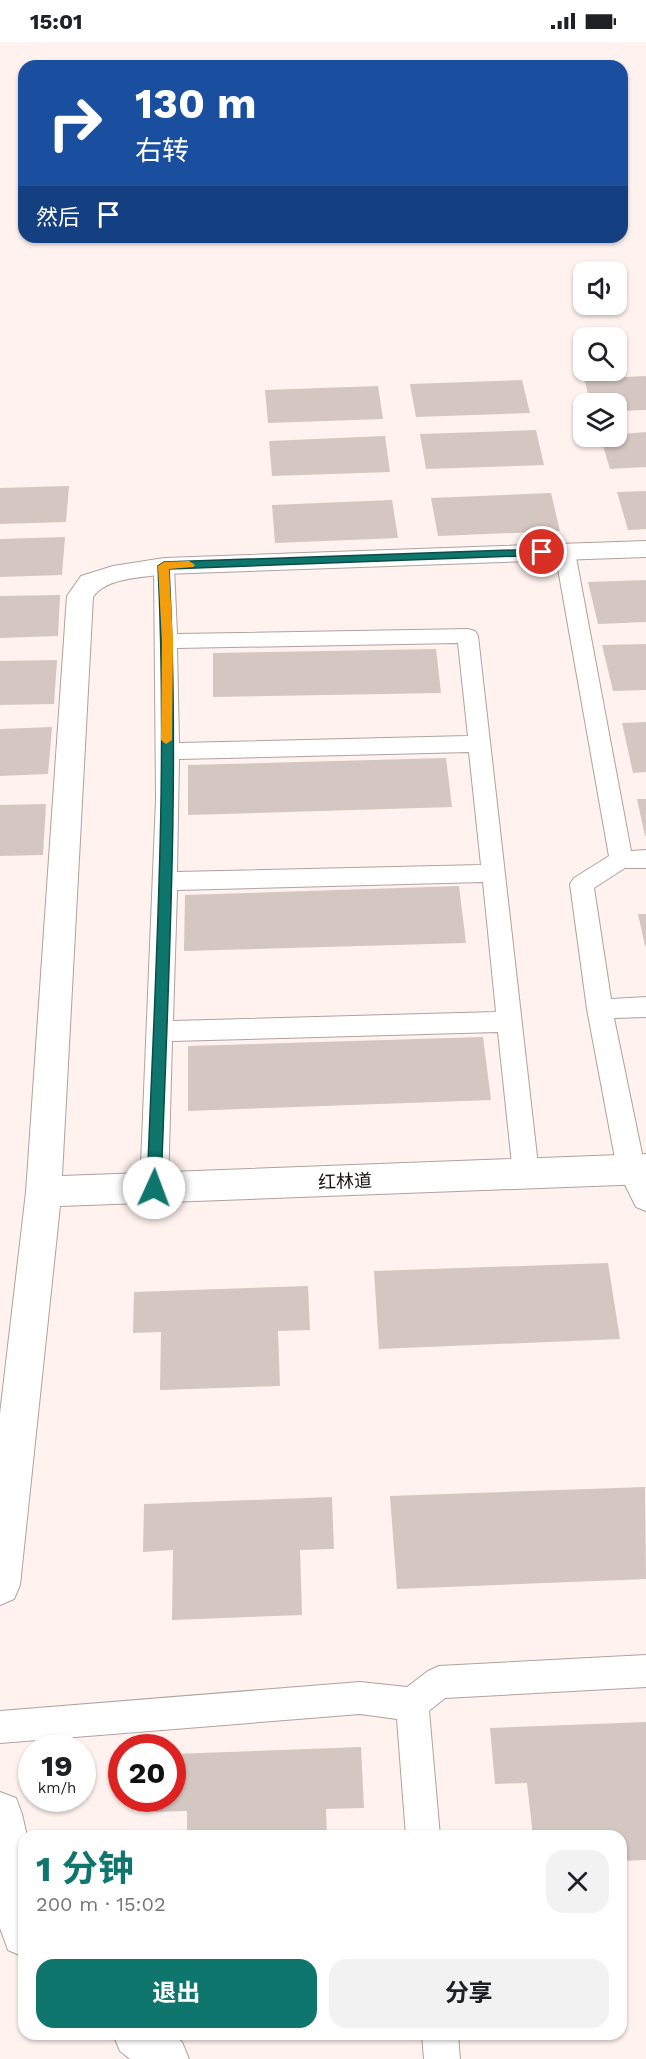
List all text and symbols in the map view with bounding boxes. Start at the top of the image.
text: 15:01 [30,9,83,34]
text: 130 m [135,79,257,128]
icon: right [36,84,114,162]
text: 右转 [135,135,189,167]
icon: arrive [92,198,125,231]
text: 然后 [36,205,80,230]
map controls [573,261,627,447]
button: sound [573,261,627,315]
button: search [573,327,627,381]
button: layers [573,393,627,447]
pin [516,526,567,577]
icon: arrive [525,535,558,568]
position arrow [122,1156,186,1220]
street label: 红林道 [318,1170,372,1192]
speed limit sign: 20 [108,1734,186,1812]
text: 19 [41,1748,73,1783]
text: km/h [38,1779,76,1797]
text: 1 分钟 [36,1848,134,1890]
button: close [546,1850,609,1913]
text: 200 m · 15:02 [36,1892,166,1916]
button: 退出 [36,1959,317,2028]
button: 分享 [329,1959,609,2028]

